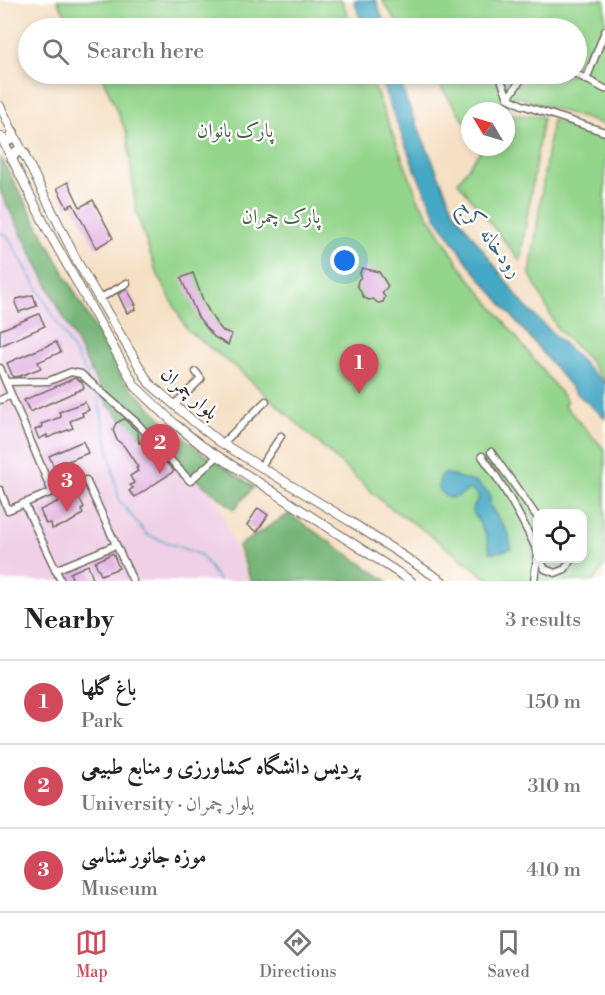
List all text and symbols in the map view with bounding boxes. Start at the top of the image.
search box [18,18,587,84]
icon: search [39,35,72,68]
text: Search here [87,38,204,65]
north arrow [461,102,515,156]
park label: پارک بانوان [197,119,274,145]
water label: رودخانه کرج [448,195,528,286]
park label: پارک چمران [242,205,322,231]
your location [330,246,359,275]
pin: 1 [340,344,378,394]
street label: بلوار چمران [155,362,223,426]
pin: 2 [140,424,180,474]
pin: 3 [48,462,86,512]
map controls [533,509,587,563]
button: locate [533,509,587,563]
text: Nearby [24,604,114,636]
text: 3 results [505,608,581,633]
text: باغ گلها [81,675,136,702]
text: 1 [39,690,48,715]
text: 150 m [526,690,581,715]
text: Park [81,709,123,734]
text: پردیس دانشگاه کشاورزی و منابع طبیعی [81,754,360,781]
text: 2 [37,774,50,799]
text: 310 m [528,774,581,799]
text: University · بلوار چمران [81,792,255,817]
text: موزه جانور شناسی [81,843,207,870]
text: 3 [37,858,50,883]
text: 410 m [526,858,581,883]
text: Museum [81,877,158,902]
tab: Map [75,926,108,982]
tab: Directions [259,926,337,982]
tab: Saved [487,926,530,982]

